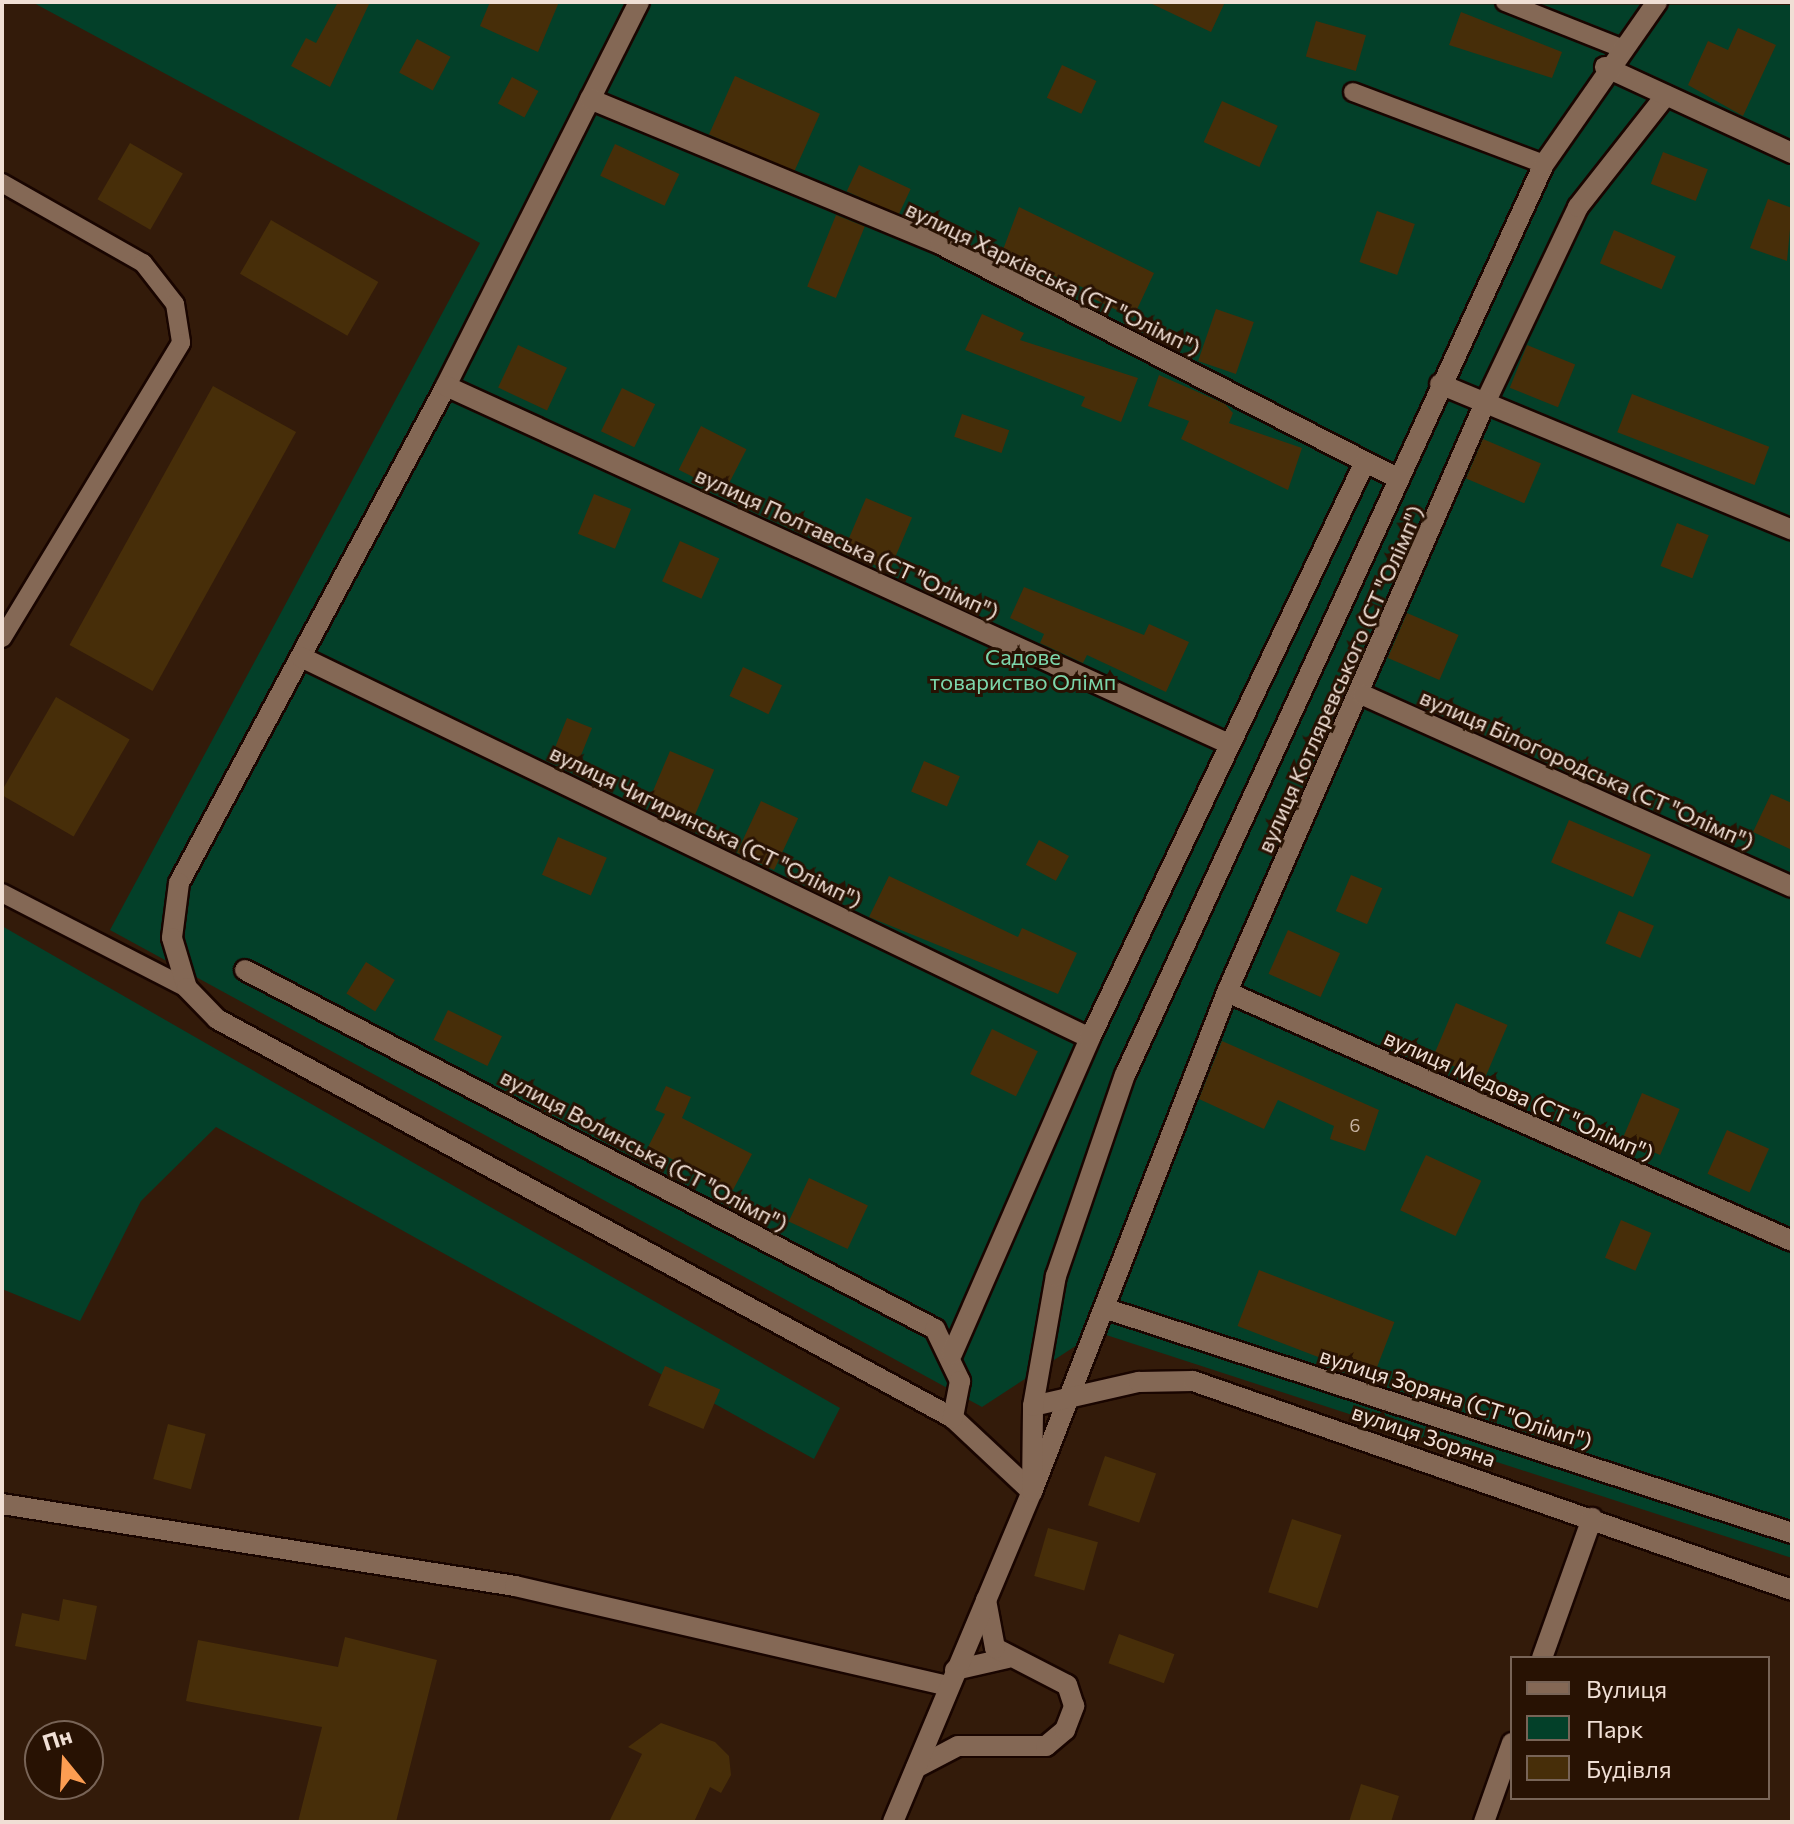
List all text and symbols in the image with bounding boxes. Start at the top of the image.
street label: вулиця Харківська (СТ "Олімп") [902,195,1204,361]
street label: вулиця Полтавська (СТ "Олімп") [691,461,1003,625]
street label: вулиця Котляревського (СТ "Олімп") [1251,501,1429,857]
park label: Садове товариство Олімп [930,643,1116,694]
street label: вулиця Білогородська (СТ "Олімп") [1416,683,1758,855]
street label: вулиця Чигиринська (СТ "Олімп") [546,739,866,913]
street label: вулиця Медова (СТ "Олімп") [1380,1024,1658,1166]
street label: вулиця Волинська (СТ "Олімп") [496,1063,792,1237]
house number: 6 [1350,1114,1360,1136]
street label: вулиця Зоряна (СТ "Олімп") [1317,1341,1595,1455]
street label: вулиця Зоряна [1349,1398,1499,1472]
legend [1510,1656,1770,1800]
text: Вулиця [1586,1674,1667,1703]
text: Парк [1586,1714,1643,1743]
north arrow [24,1720,104,1800]
text: Пн [39,1721,75,1756]
text: Будівля [1586,1754,1672,1783]

